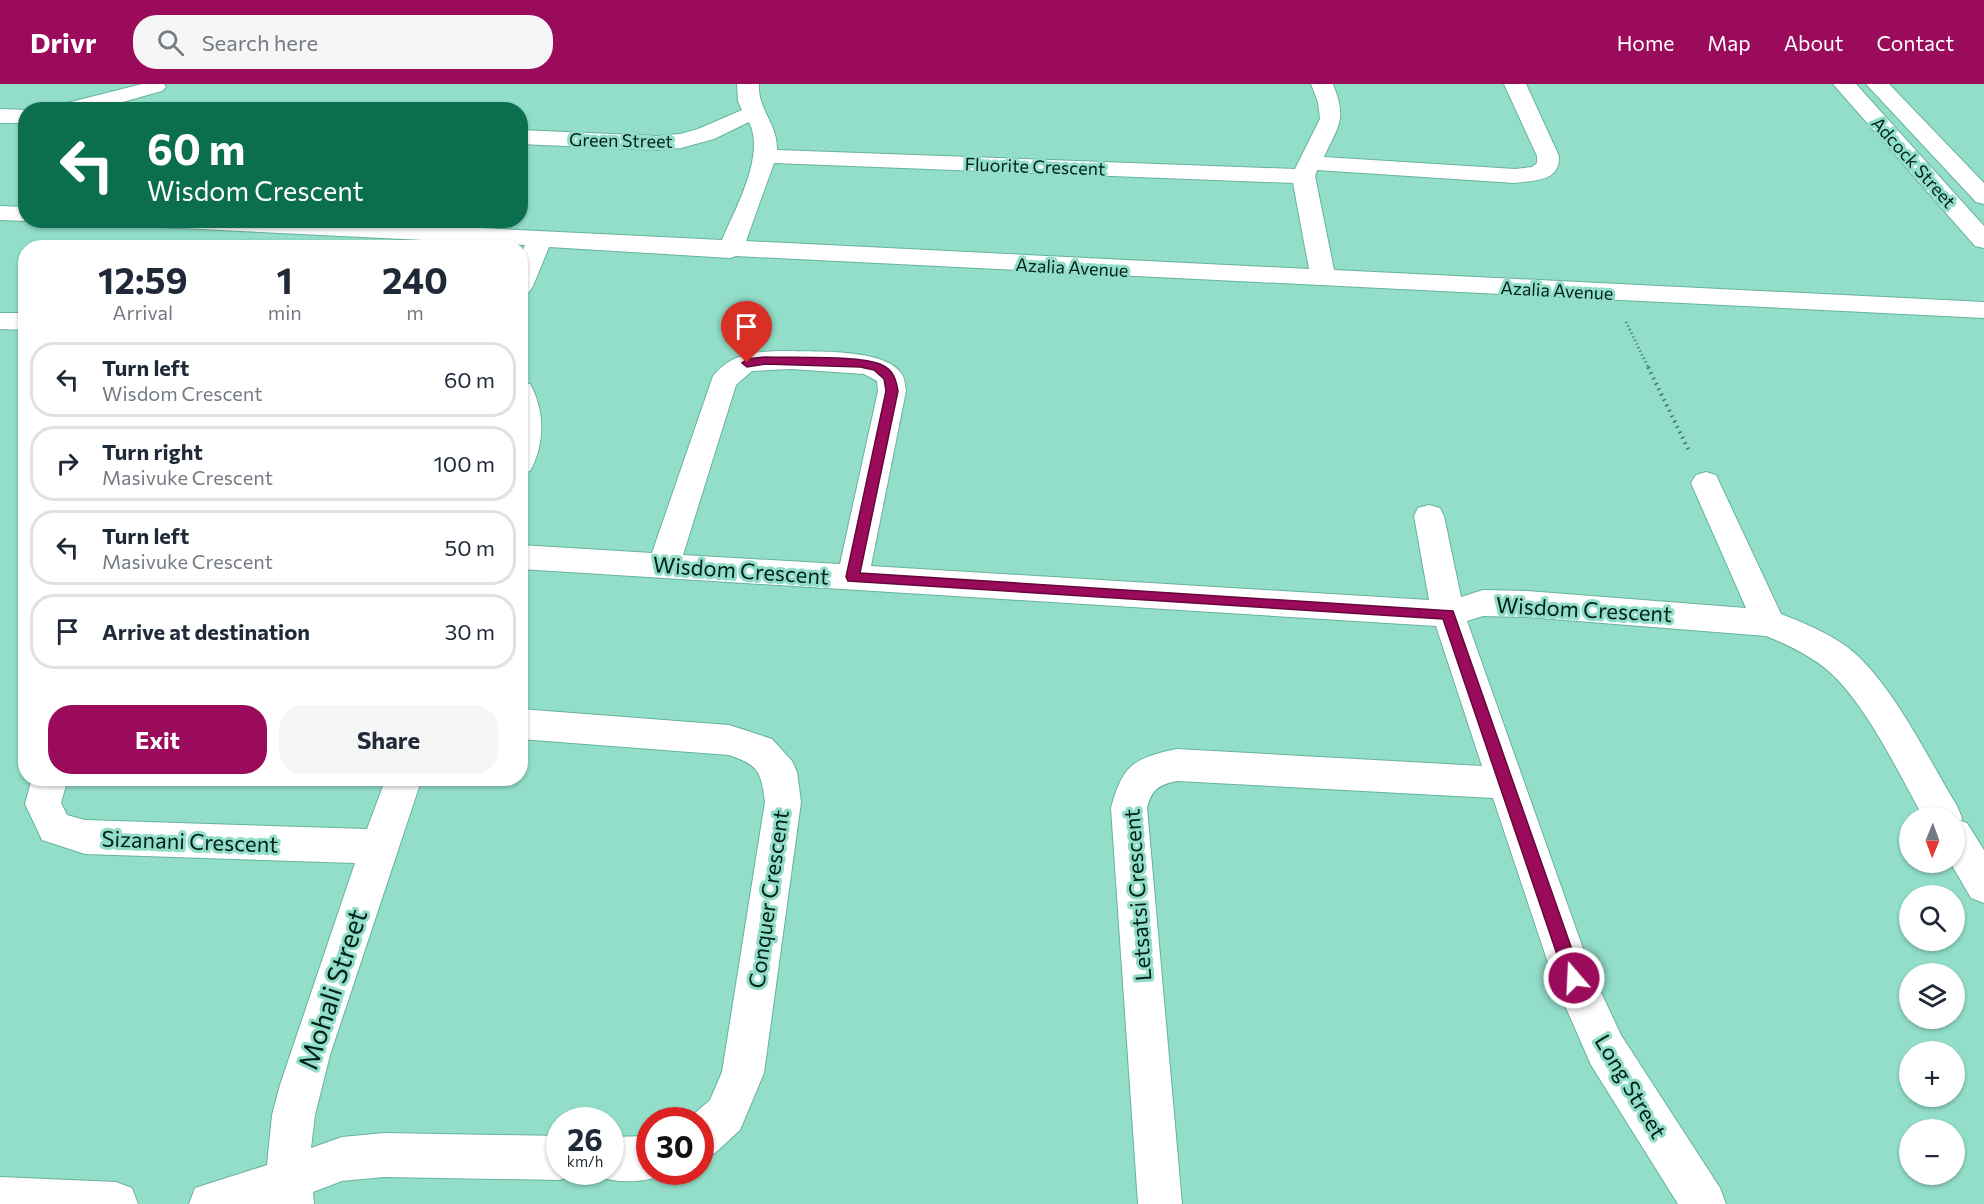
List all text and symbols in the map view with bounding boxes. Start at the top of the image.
search box [133,15,553,69]
text: Drivr [30,25,97,59]
icon: search [154,26,187,59]
text: Search here [202,29,318,56]
text: Home [1617,30,1674,55]
text: Map [1707,30,1751,55]
text: About [1784,30,1843,55]
text: Contact [1876,30,1954,55]
street label: Adcock Street [1867,112,1961,212]
text: 60 m [147,122,246,174]
icon: left [48,126,126,204]
street label: Green Street [569,128,673,152]
street label: Fluorite Crescent [964,153,1106,179]
text: Wisdom Crescent [147,174,364,207]
street label: Azalia Avenue [1015,253,1129,281]
text: 12:59 [98,257,188,301]
text: 1 [277,257,293,301]
text: 240 [382,257,448,301]
street label: Azalia Avenue [1500,276,1614,304]
text: Arrival [113,300,173,324]
text: min [268,300,302,324]
text: m [406,300,424,324]
pin [721,301,772,363]
icon: arrive [730,310,763,343]
text: Turn left [102,354,189,381]
icon: left [51,363,84,396]
text: 60 m [444,366,495,393]
text: Wisdom Crescent [102,381,263,405]
text: Turn right [102,438,203,465]
icon: right [51,447,84,480]
text: 100 m [433,450,495,477]
text: Masivuke Crescent [102,465,273,489]
text: Turn left [102,522,189,549]
icon: left [51,531,84,564]
text: 50 m [445,534,495,561]
text: Masivuke Crescent [102,549,273,573]
street label: Wisdom Crescent [652,550,830,590]
street label: Wisdom Crescent [1495,591,1673,627]
icon: arrive [51,615,84,648]
text: Arrive at destination [102,618,310,645]
text: 30 m [445,618,495,645]
button: Exit [48,705,267,774]
button: Share [279,705,498,774]
north arrow [1899,807,1965,873]
map controls [1899,807,1965,1185]
street label: Conquer Crescent [742,808,794,990]
street label: Letsatsi Crescent [1118,808,1156,982]
street label: Sizanani Crescent [101,824,279,858]
button: search [1899,885,1965,951]
street label: Mohali Street [291,905,373,1073]
position arrow [1542,946,1606,1010]
button: layers [1899,963,1965,1029]
street label: Long Street [1589,1029,1673,1143]
button: + [1899,1041,1965,1107]
speed limit sign: 30 [636,1107,714,1185]
button: − [1899,1119,1965,1185]
text: 26 [567,1120,603,1157]
text: km/h [567,1152,603,1170]

